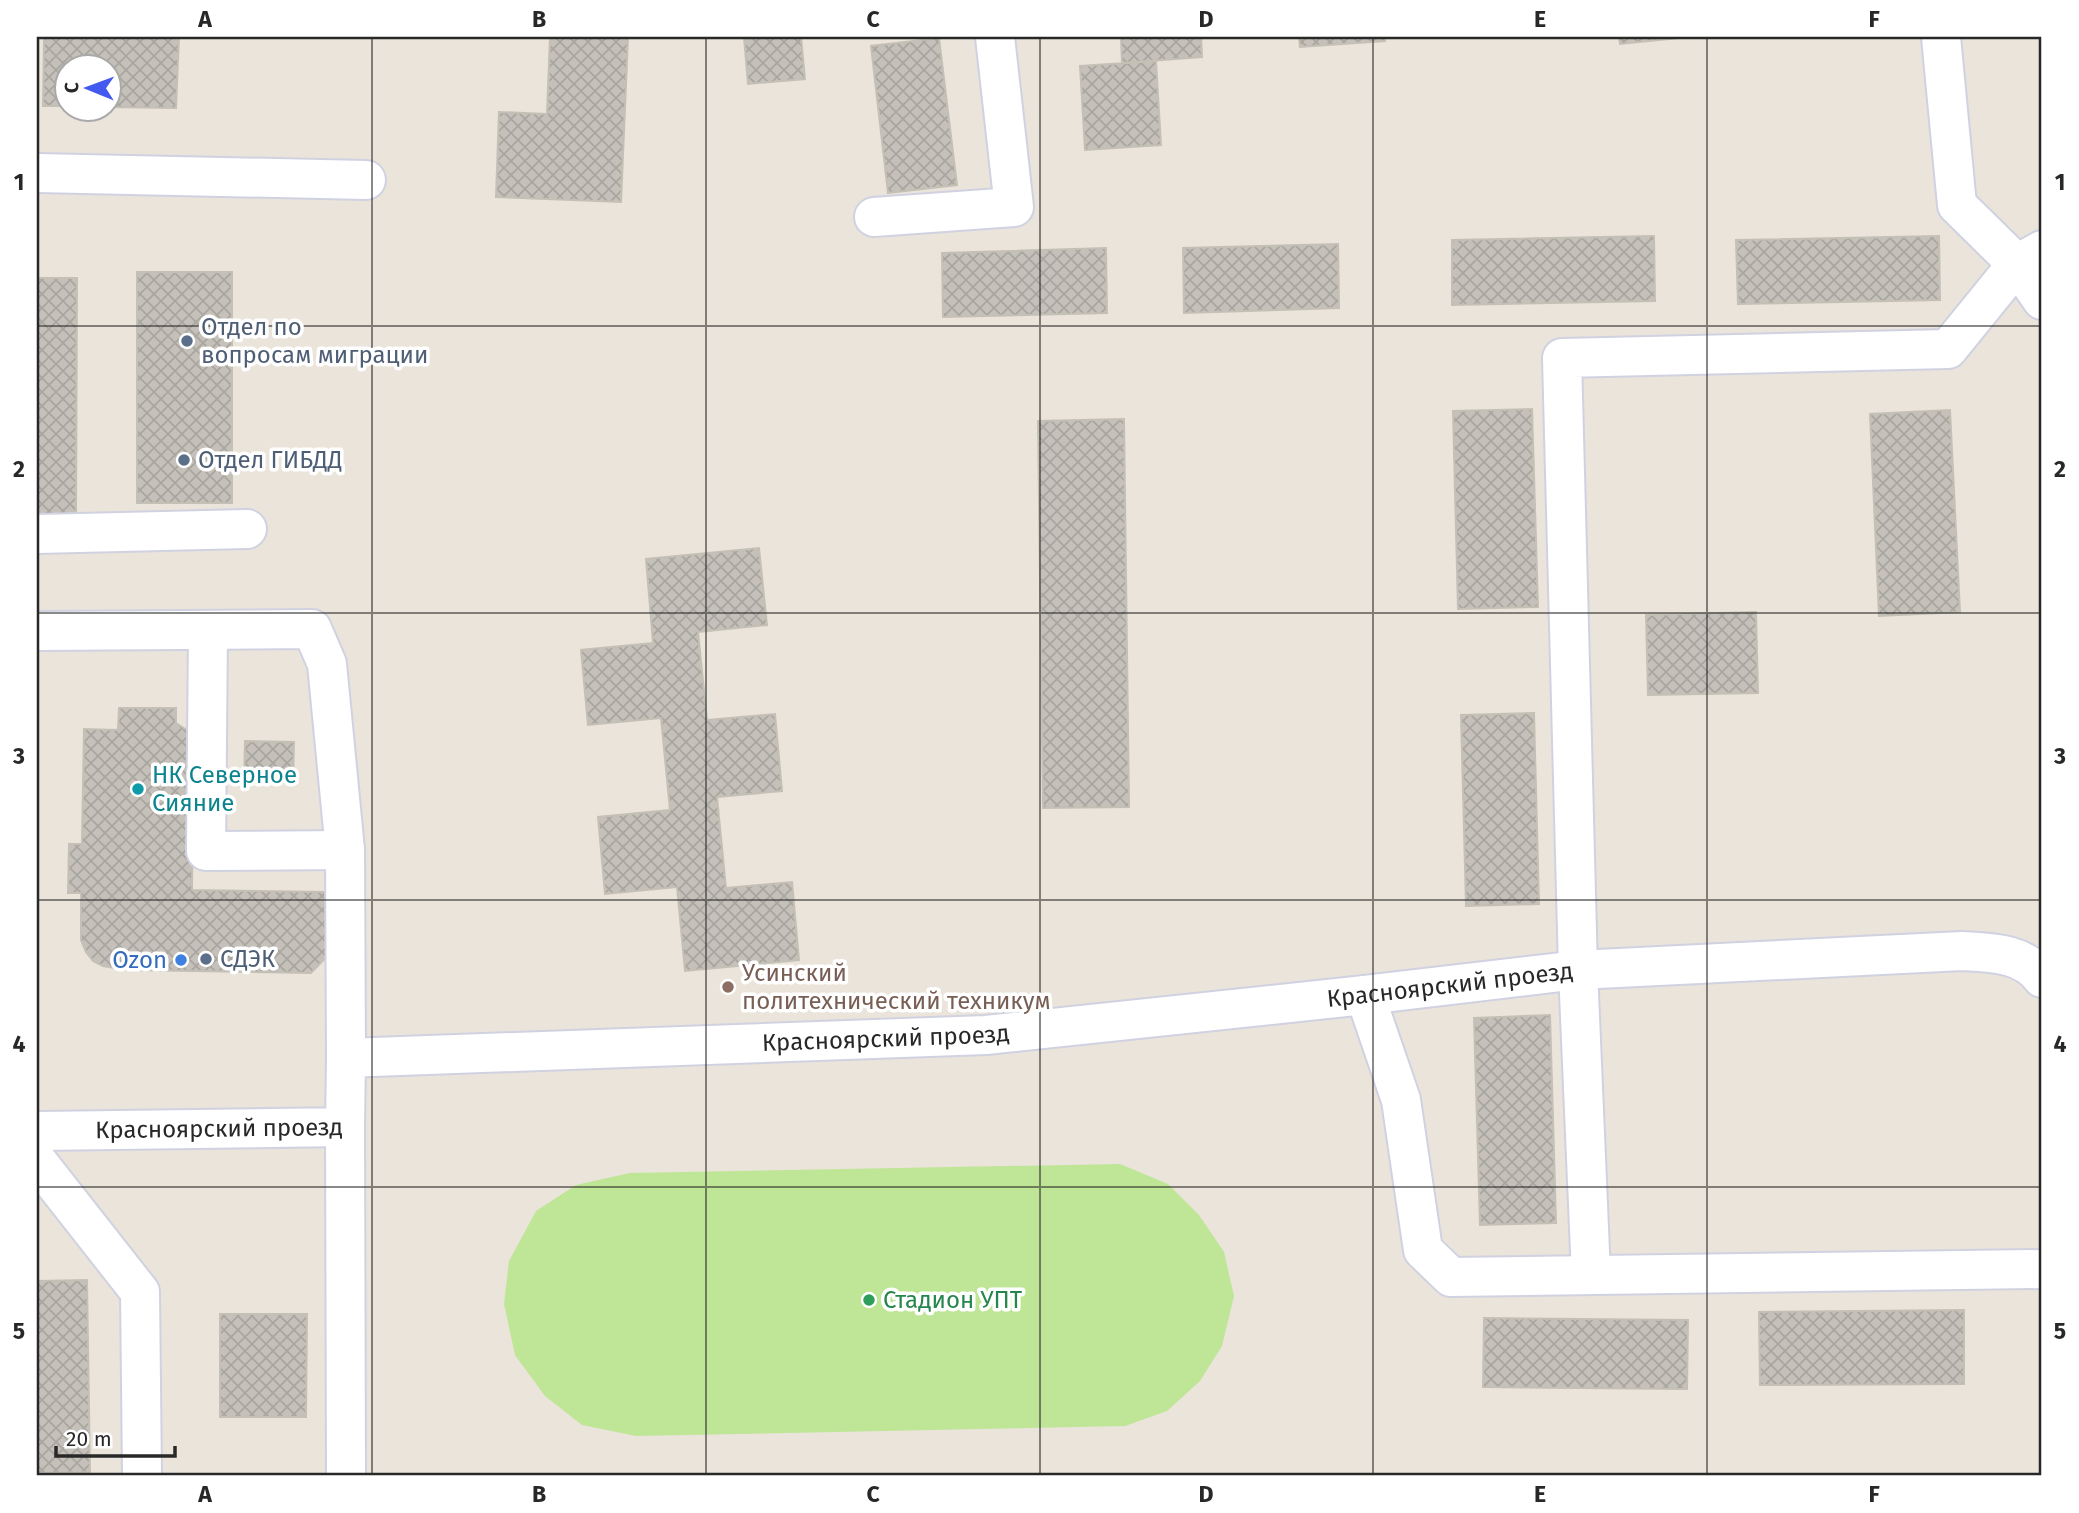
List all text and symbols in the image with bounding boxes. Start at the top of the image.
text: A [197,5,212,33]
text: B [532,5,546,33]
text: C [866,5,880,33]
text: D [1199,5,1214,33]
text: E [1534,5,1546,33]
text: F [1868,5,1880,33]
north arrow [52,52,122,122]
text: С [60,82,83,93]
text: 1 [14,168,24,196]
text: 1 [2055,168,2065,196]
place label: Отдел по вопросам миграции [201,313,428,369]
marker: Отдел по вопросам миграции [179,333,195,349]
place label: Отдел ГИБДД [198,446,342,474]
marker: Отдел ГИБДД [176,452,192,468]
text: 2 [13,455,25,483]
text: 2 [2054,455,2066,483]
text: 3 [12,742,25,770]
text: 3 [2053,742,2066,770]
place label: НК Северное Сияние [152,761,297,817]
marker: НК Северное Сияние [130,781,146,797]
place label: СДЭК [220,945,275,973]
place label: Ozon [112,946,167,974]
marker: СДЭК [198,951,214,967]
marker: Ozon [173,952,189,968]
street label: Красноярский проезд [1325,957,1574,1013]
place label: Усинский политехнический техникум [742,959,1051,1015]
marker: Усинский политехнический техникум [720,979,736,995]
street label: Красноярский проезд [761,1019,1011,1057]
text: 4 [13,1030,26,1058]
text: 4 [2054,1030,2067,1058]
street label: Красноярский проезд [95,1113,343,1144]
place label: Стадион УПТ [883,1286,1023,1314]
marker: Стадион УПТ [861,1292,877,1308]
text: 5 [13,1317,25,1345]
text: 5 [2054,1317,2066,1345]
scale bar [56,1415,175,1459]
text: 20 m [66,1426,112,1452]
text: A [197,1480,212,1508]
text: B [532,1480,546,1508]
text: C [866,1480,880,1508]
text: D [1199,1480,1214,1508]
text: E [1534,1480,1546,1508]
text: F [1868,1480,1880,1508]

